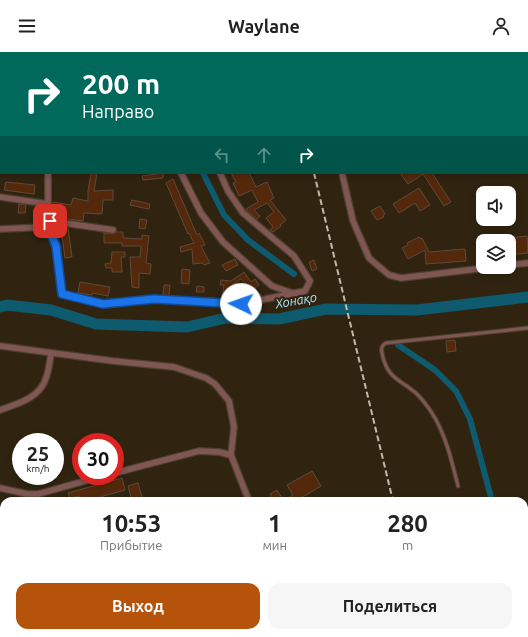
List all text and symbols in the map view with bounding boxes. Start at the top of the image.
icon: menu [16,15,38,37]
icon: person [490,15,512,37]
text: Waylane [228,16,300,36]
icon: right [16,68,68,120]
text: 200 m [82,68,160,99]
text: Направо [82,101,154,121]
icon: left [211,144,233,166]
icon: ahead [253,144,275,166]
icon: right [295,144,317,166]
map controls [476,186,516,274]
button: sound [476,186,516,226]
pin [33,204,67,238]
icon: arrive [39,210,61,232]
button: layers [476,234,516,274]
position arrow [220,283,262,325]
water label: Хонақо [273,289,318,311]
speed limit sign: 30 [72,433,124,485]
text: 25 [27,442,49,465]
text: km/h [26,463,50,474]
text: 10:53 [101,510,161,537]
text: 1 [268,510,282,537]
text: 280 [387,510,428,537]
text: Прибытие [100,538,162,552]
text: мин [262,538,287,552]
text: m [402,538,413,552]
button: Выход [16,583,260,629]
button: Поделиться [268,583,512,629]

